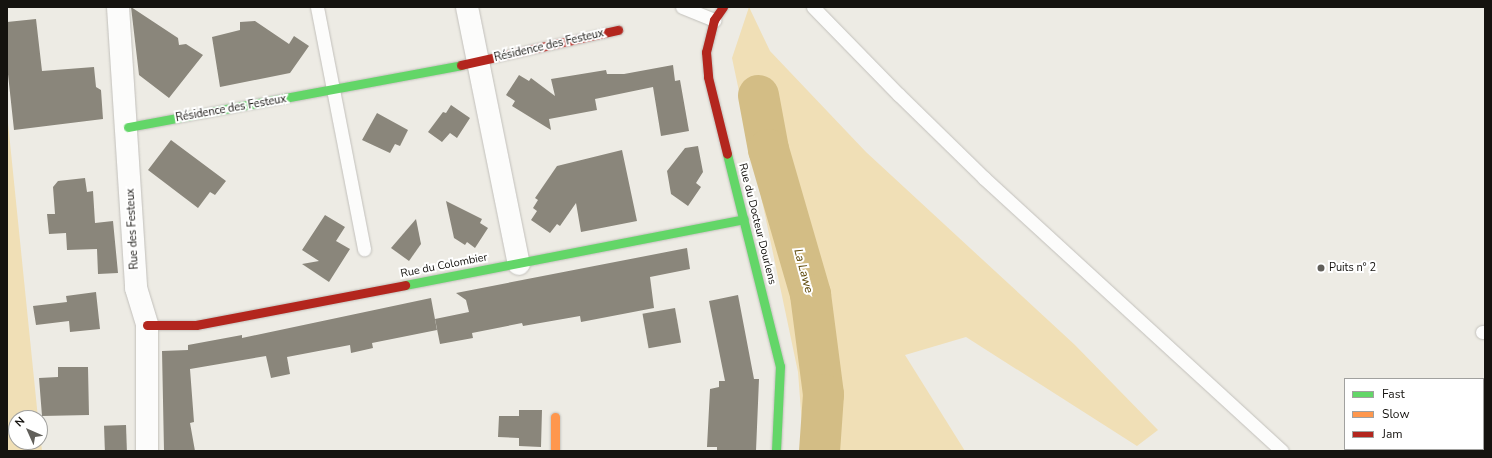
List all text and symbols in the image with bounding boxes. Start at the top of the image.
street label: Résidence des Festeux [493,27,605,65]
street label: Résidence des Festeux [175,93,287,125]
street label: Rue du Docteur Dourlens [736,162,778,286]
street label: Rue des Festeux [124,188,142,270]
water label: La Lawe [790,247,816,295]
street label: Rue du Colombier [399,251,489,281]
place label: Puits n° 2 [1329,261,1376,275]
marker: Puits n° 2 [1316,263,1326,273]
legend [1344,378,1484,450]
text: Fast [1382,386,1405,402]
text: Slow [1382,406,1410,422]
north arrow [8,410,48,450]
text: N [12,414,28,430]
text: Jam [1382,426,1403,442]

